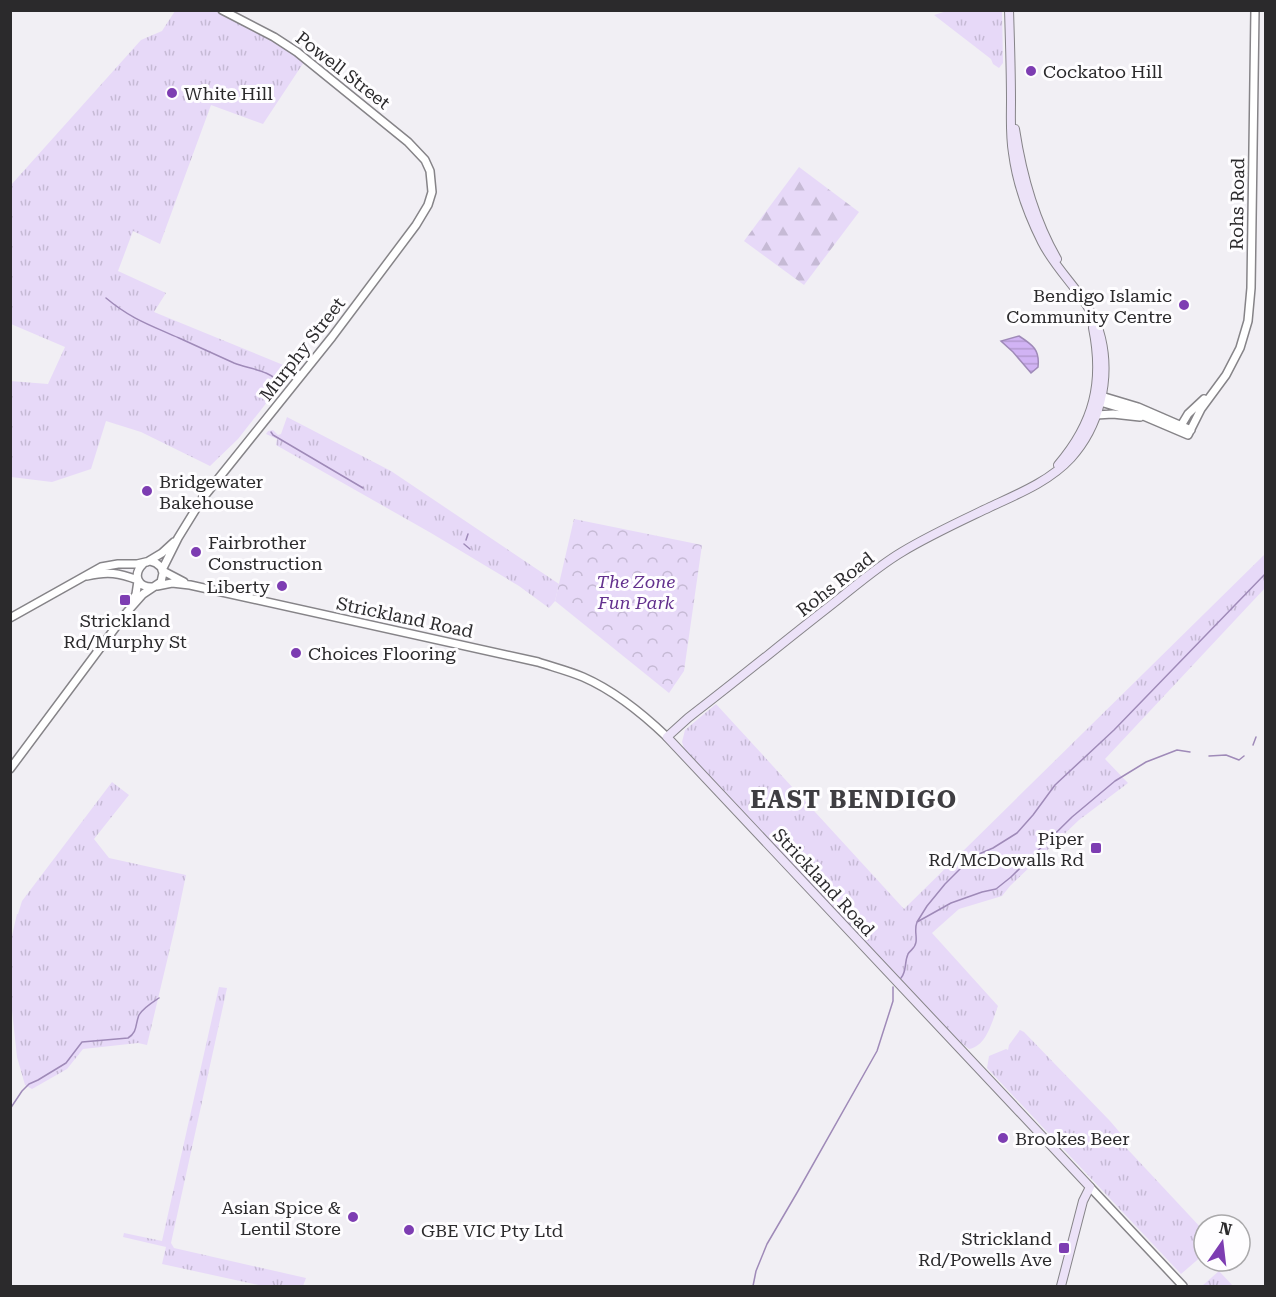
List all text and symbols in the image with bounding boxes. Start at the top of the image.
street label: Powell Street [292,27,394,113]
place label: Cockatoo Hill [1043,61,1163,82]
marker: Cockatoo Hill [1024,64,1038,78]
place label: White Hill [184,83,273,104]
marker: White Hill [165,86,179,100]
street label: Rohs Road [1226,157,1248,250]
place label: Bendigo Islamic Community Centre [1006,285,1172,327]
street label: Murphy Street [255,293,349,405]
marker: Bendigo Islamic Community Centre [1177,298,1191,312]
place label: Bridgewater Bakehouse [159,471,263,513]
marker: Bridgewater Bakehouse [140,484,154,498]
place label: Fairbrother Construction [208,532,323,574]
marker: Fairbrother Construction [189,545,203,559]
street label: Rohs Road [792,547,878,621]
park label: The Zone Fun Park [597,571,675,613]
place label: Liberty [206,576,270,597]
marker: Liberty [275,579,289,593]
street label: Strickland Road [335,592,476,642]
marker: Strickland Rd/Murphy St [118,593,132,607]
place label: Strickland Rd/Murphy St [63,610,187,652]
place label: Choices Flooring [308,643,457,664]
marker: Choices Flooring [289,646,303,660]
district label: EAST BENDIGO [750,786,958,814]
street label: Strickland Road [769,824,879,940]
place label: Piper Rd/McDowalls Rd [928,828,1084,870]
marker: Piper Rd/McDowalls Rd [1089,841,1103,855]
place label: Brookes Beer [1015,1128,1130,1149]
marker: Brookes Beer [996,1131,1010,1145]
place label: Asian Spice & Lentil Store [221,1197,341,1239]
marker: Asian Spice & Lentil Store [346,1210,360,1224]
north arrow [1192,1213,1252,1273]
text: N [1217,1218,1234,1240]
place label: GBE VIC Pty Ltd [421,1220,564,1241]
marker: GBE VIC Pty Ltd [402,1223,416,1237]
place label: Strickland Rd/Powells Ave [918,1228,1052,1270]
marker: Strickland Rd/Powells Ave [1057,1241,1071,1255]

